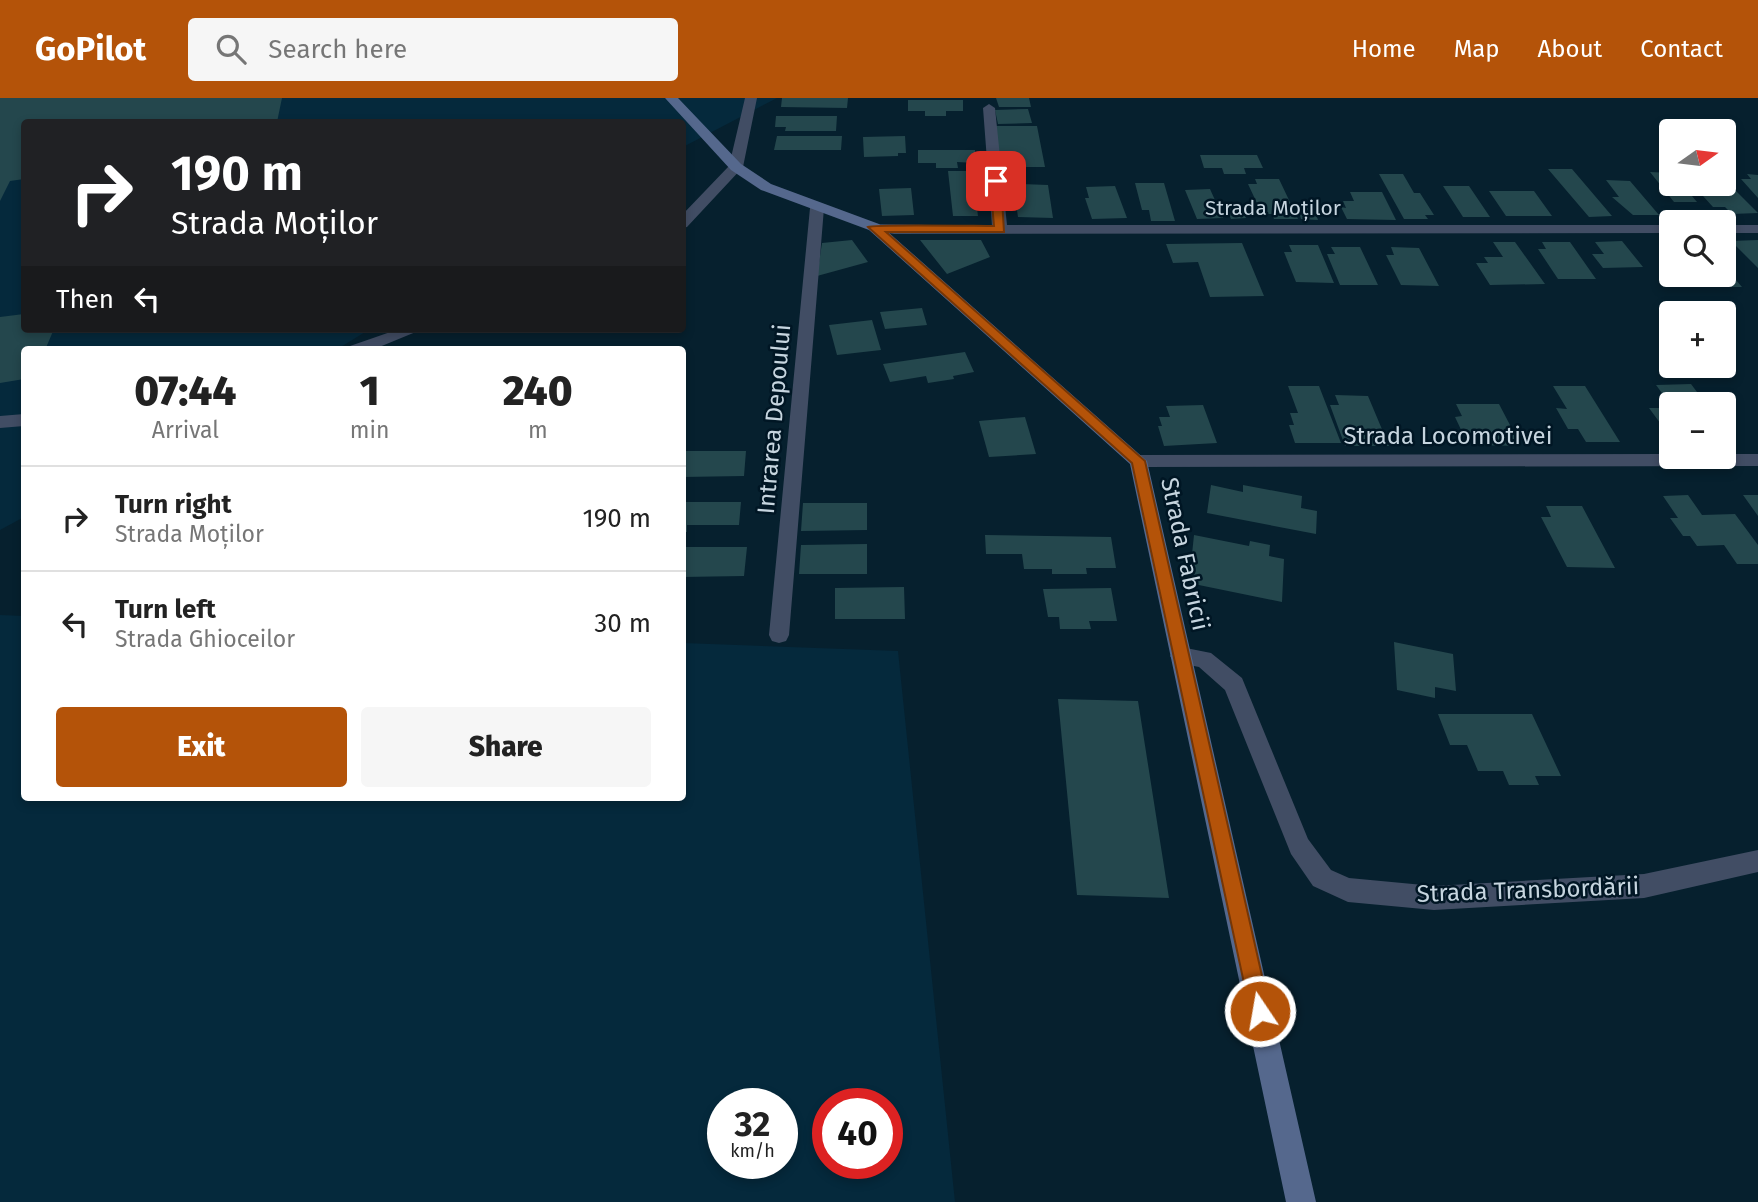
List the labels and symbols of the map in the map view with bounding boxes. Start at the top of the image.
north arrow [1659,119,1736,196]
pin [966,151,1026,211]
street label: Strada Moților [1205,195,1341,221]
street label: Intrarea Depoului [752,323,796,515]
street label: Strada Locomotivei [1344,422,1552,450]
street label: Strada Fabricii [1155,475,1215,633]
street label: Strada Transbordării [1416,872,1640,908]
position arrow [1223,974,1297,1048]
speed limit sign: 40 [812,1088,903,1179]

